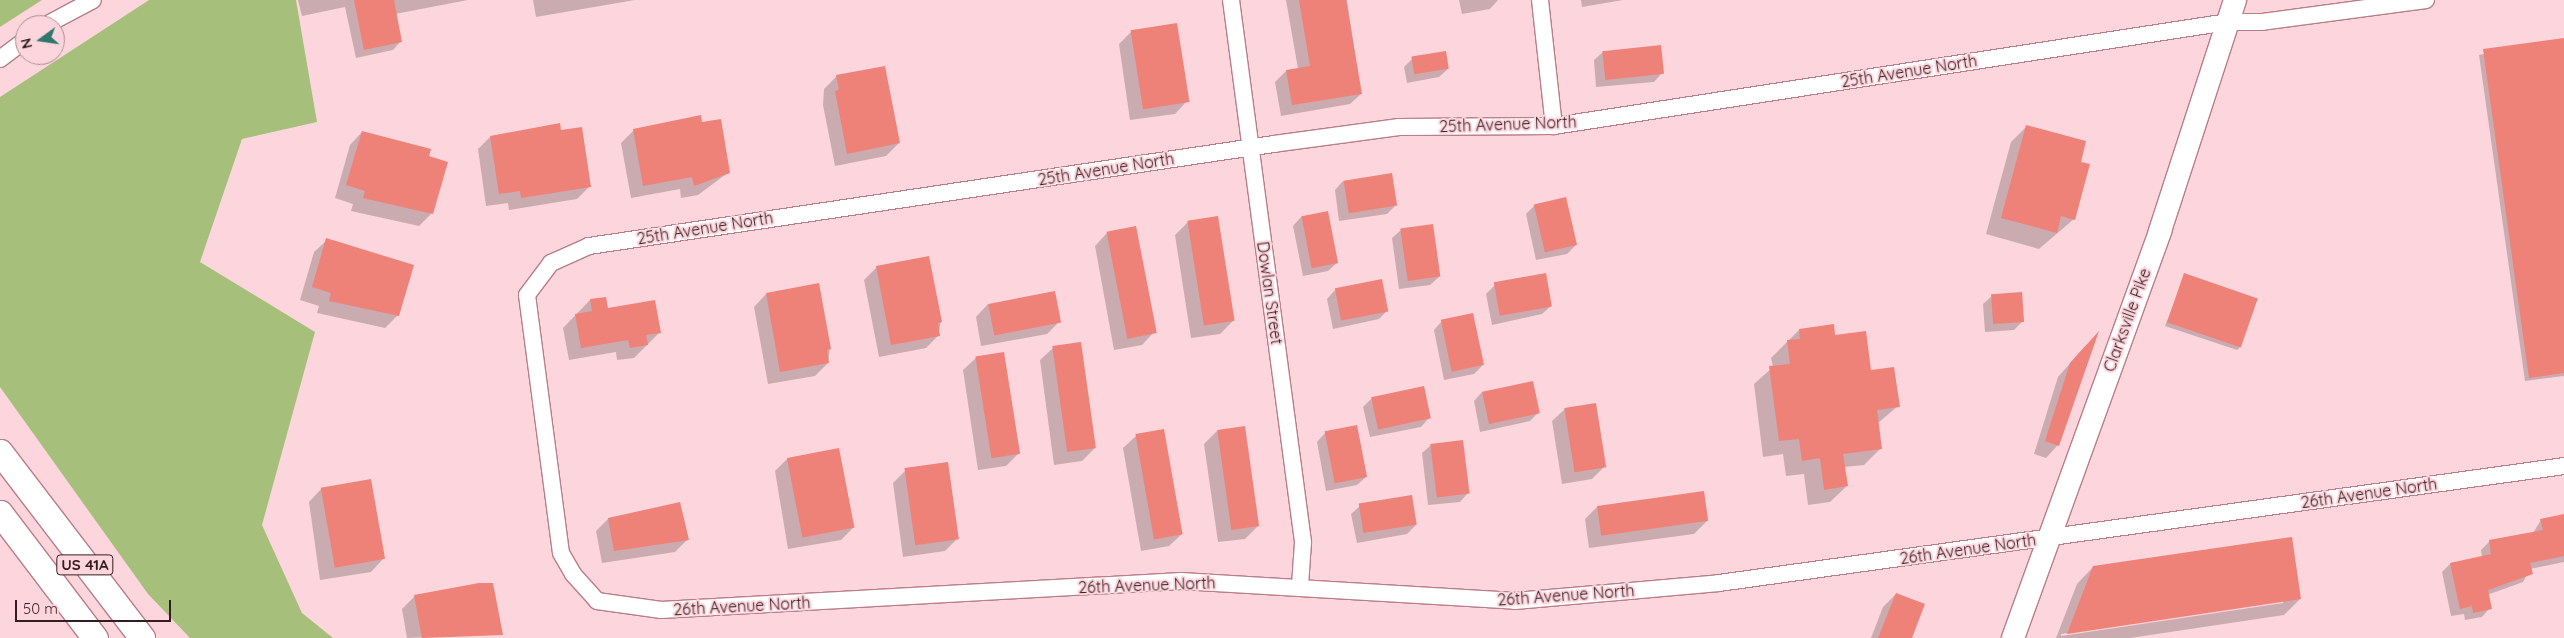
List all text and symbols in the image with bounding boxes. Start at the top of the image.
north arrow [15,15,65,65]
text: N [16,36,36,51]
street label: 25th Avenue North [1840,51,1978,91]
street label: 25th Avenue North [1439,112,1577,136]
street label: 25th Avenue North [1037,149,1175,189]
street label: 25th Avenue North [636,208,774,248]
street label: Dowlan Street [1253,240,1287,346]
street label: Clarksville Pike [2099,266,2155,374]
street label: 26th Avenue North [2300,474,2438,512]
street label: 26th Avenue North [1899,530,2037,568]
road number: US 41A [56,552,114,578]
street label: 26th Avenue North [1078,573,1216,597]
street label: 26th Avenue North [1497,581,1635,609]
scale bar [18,590,174,622]
street label: 26th Avenue North [673,593,811,619]
text: 50 m [23,599,58,618]

